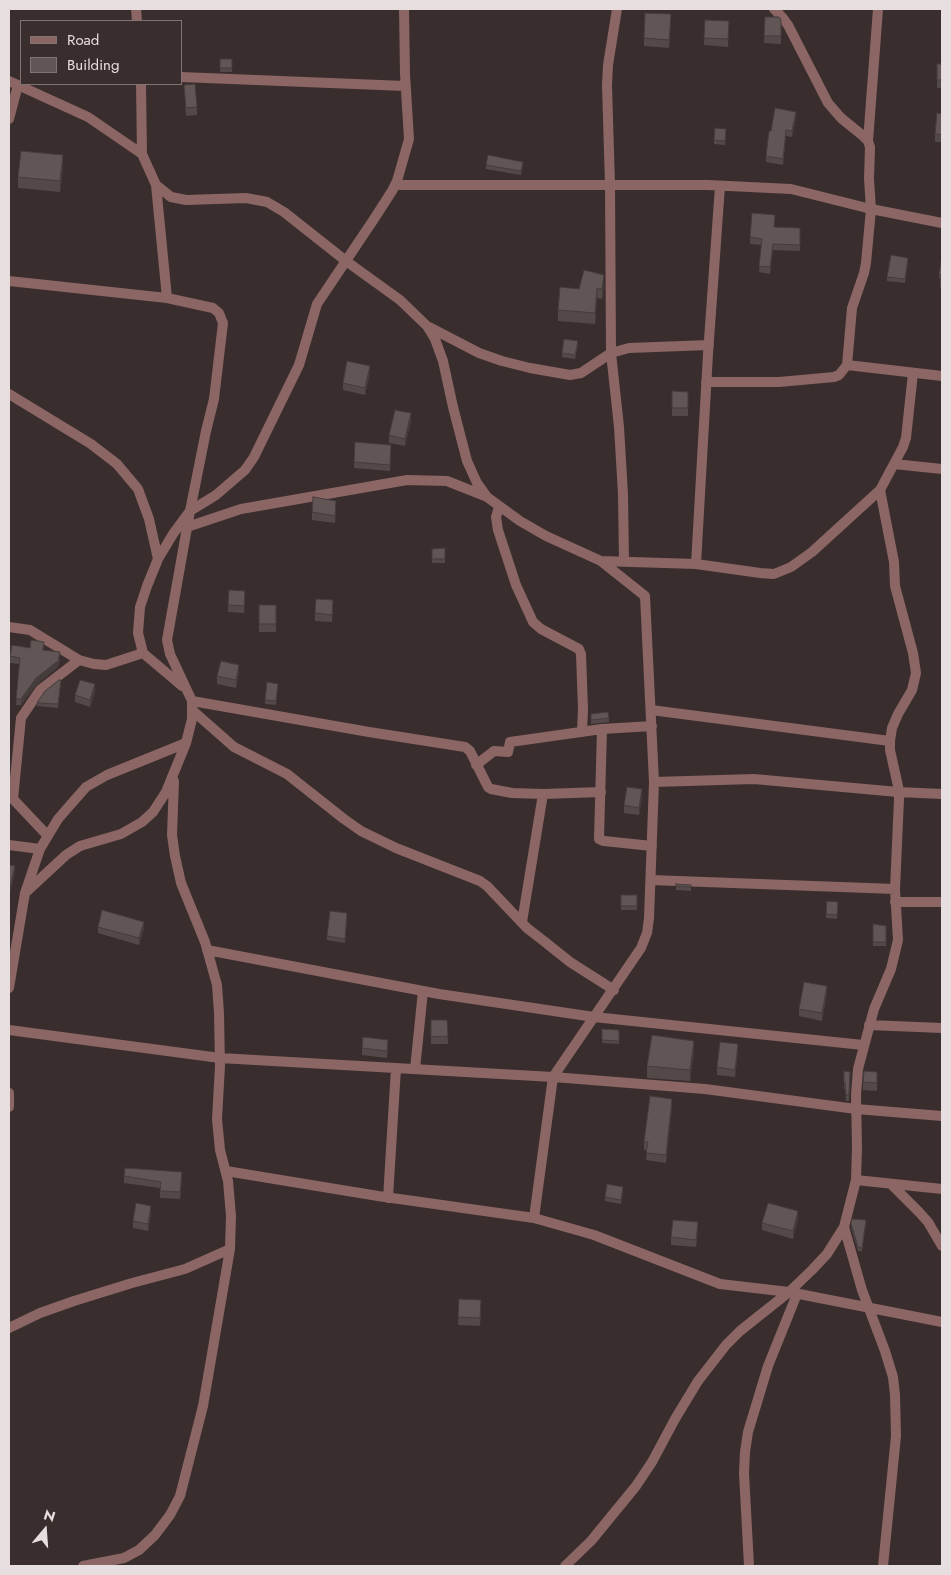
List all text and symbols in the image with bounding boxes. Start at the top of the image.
legend [20,20,182,85]
text: Road [67,29,99,51]
text: Building [67,54,119,76]
north arrow [20,1505,70,1555]
text: N [41,1505,58,1527]

